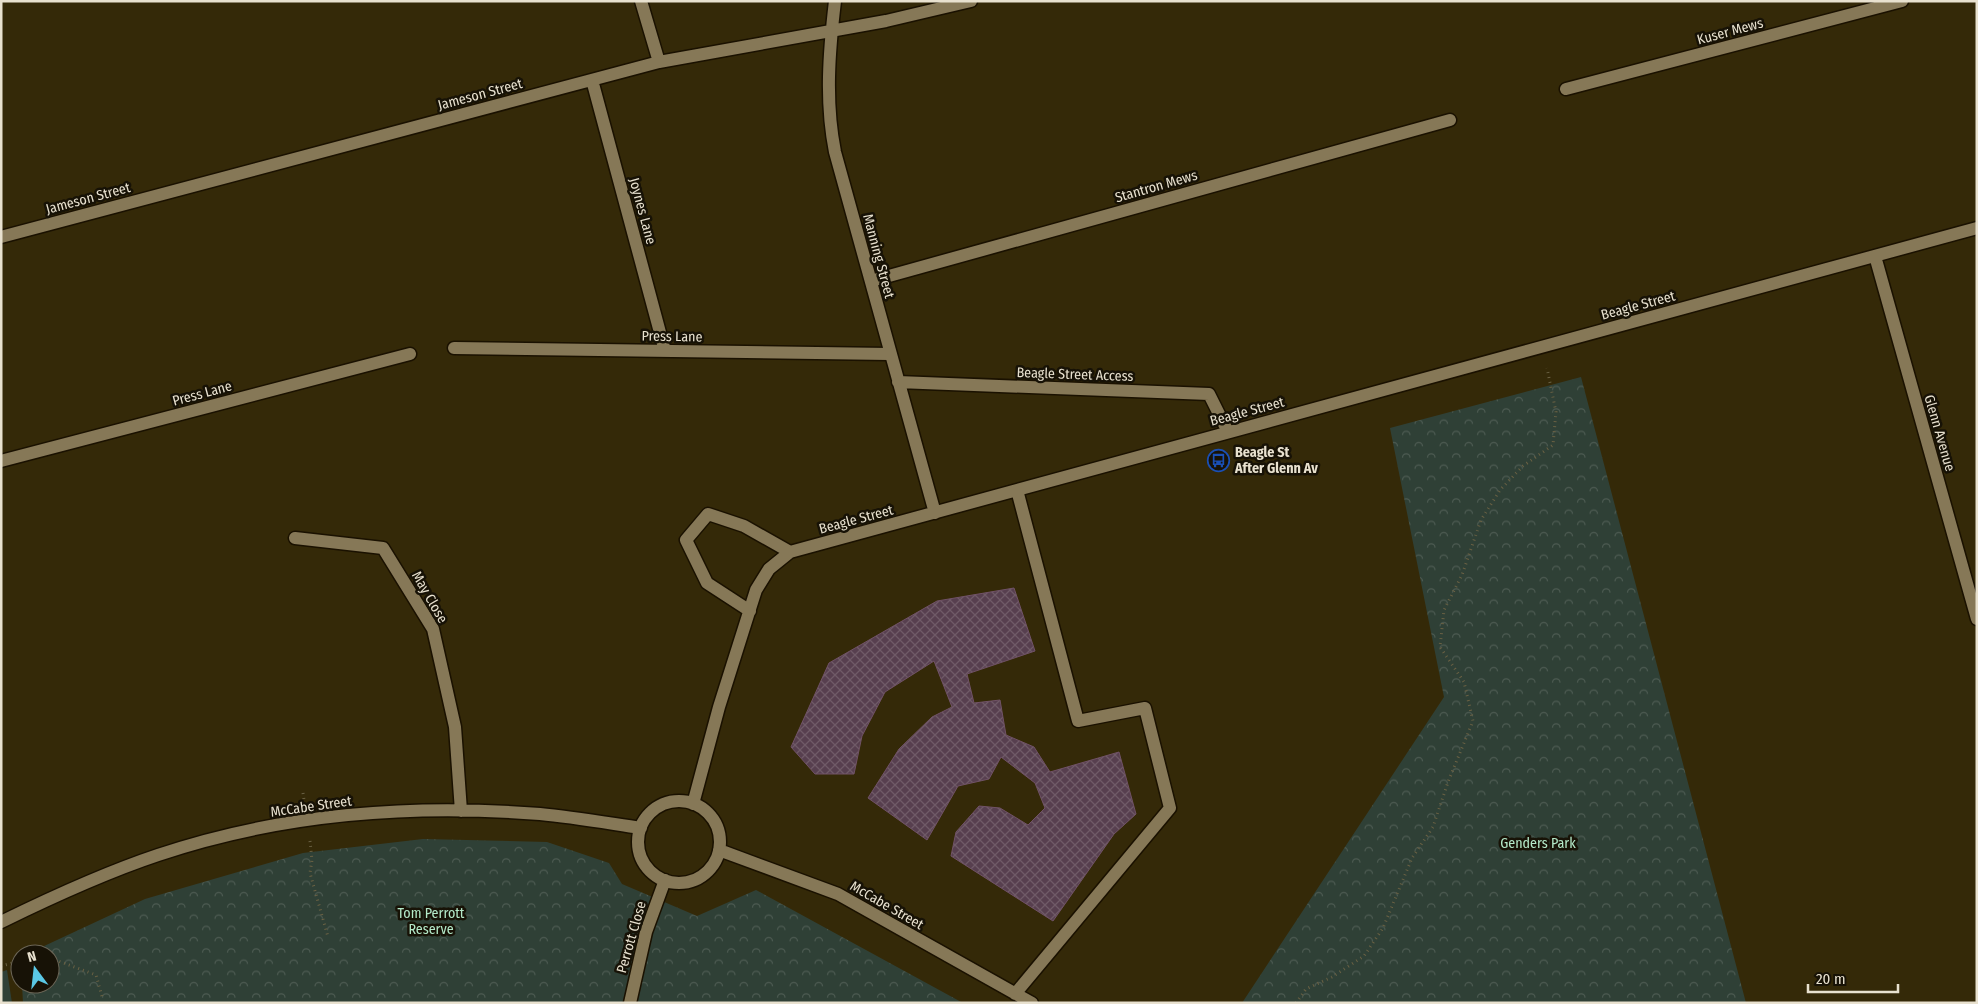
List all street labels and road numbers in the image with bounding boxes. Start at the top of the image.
street label: Kuser Mews [1695,15,1765,48]
street label: Jameson Street [436,75,525,114]
street label: Stantron Mews [1113,167,1199,206]
street label: Joynes Lane [625,176,660,246]
street label: Jameson Street [44,179,133,218]
street label: Manning Street [859,212,898,301]
street label: Beagle Street [1599,287,1677,324]
street label: Press Lane [641,327,703,346]
street label: Beagle Street Access [1016,364,1134,385]
street label: Press Lane [171,377,234,410]
street label: Beagle Street [1208,393,1286,430]
street label: Glenn Avenue [1921,393,1959,473]
street label: Beagle Street [817,501,895,538]
street label: May Close [408,568,451,626]
street label: McCabe Street [269,792,353,821]
street label: McCabe Street [847,878,927,933]
street label: Perrott Close [613,899,650,975]

